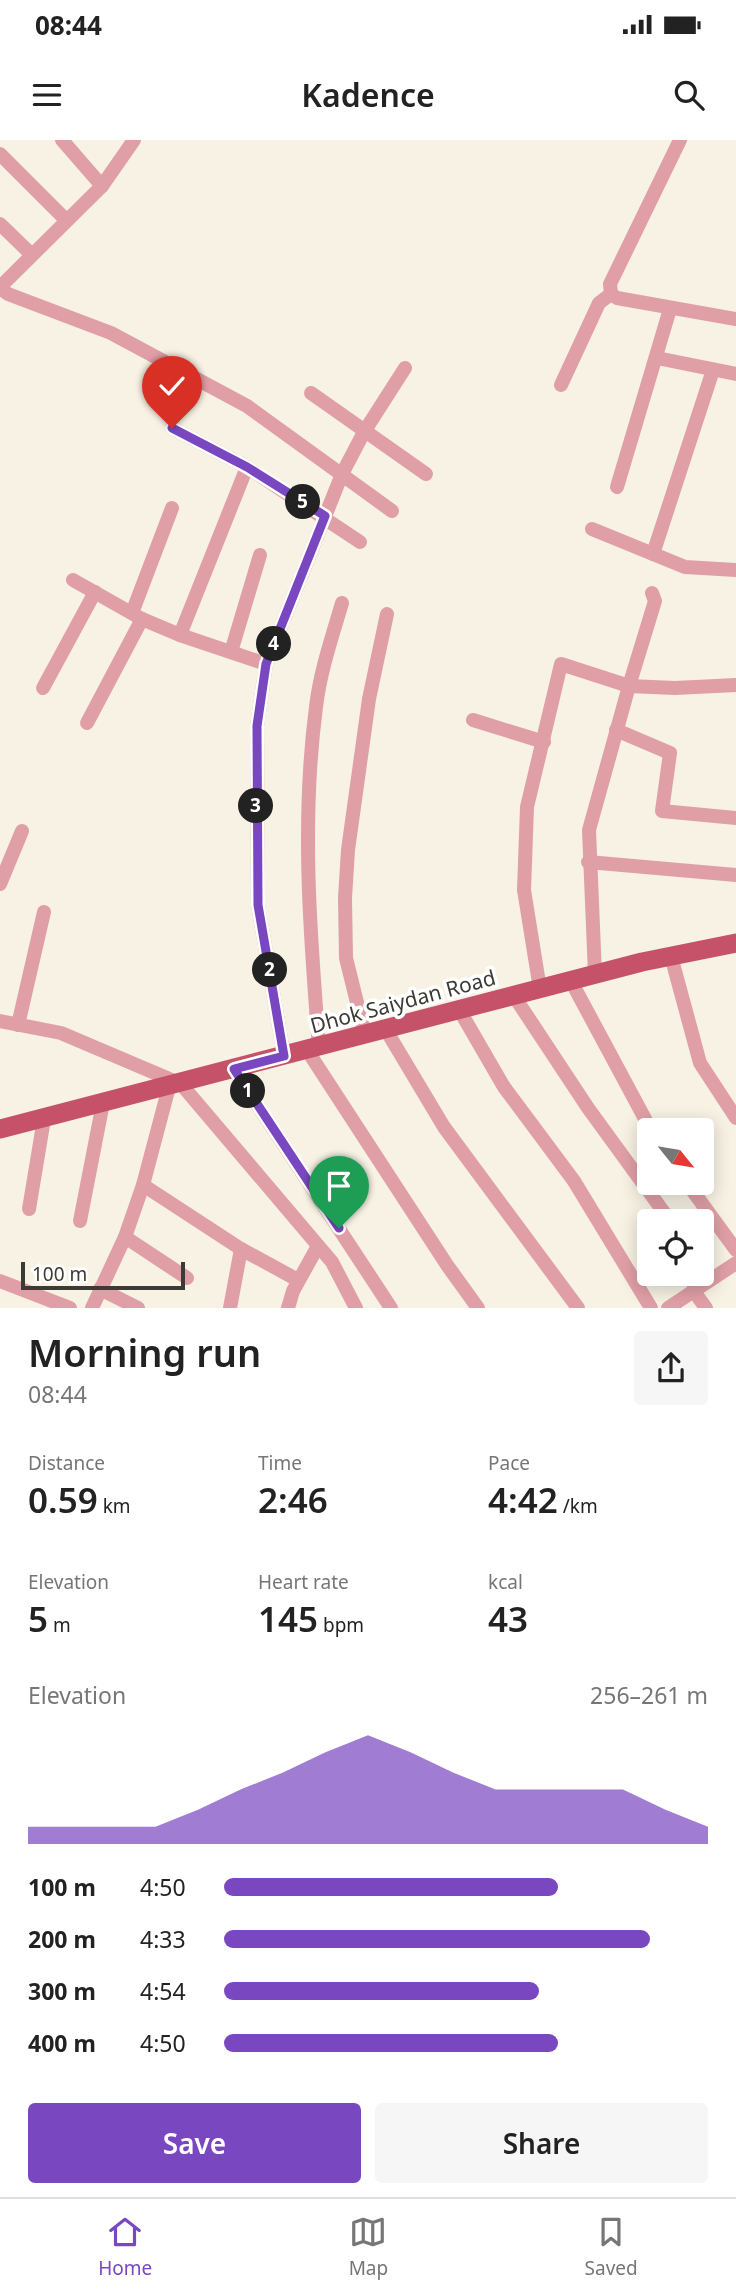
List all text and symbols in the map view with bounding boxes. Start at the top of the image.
text: 08:44 [35,7,102,43]
text: Kadence [301,73,435,116]
icon: menu [28,76,66,114]
icon: search [670,76,708,114]
pin [142,356,202,428]
icon: check [153,367,191,405]
pin: 5 [286,484,320,520]
text: 5 [297,488,308,514]
pin: 4 [256,626,292,662]
text: 4 [268,630,279,656]
pin: 3 [238,788,274,824]
text: 3 [250,792,261,818]
pin: 2 [252,952,288,988]
text: 2 [264,956,275,982]
street label: Dhok Saiydan Road [307,963,498,1039]
pin: 1 [230,1074,266,1108]
text: 1 [242,1077,253,1103]
north arrow [637,1118,714,1195]
map controls [637,1118,714,1286]
pin [309,1156,369,1228]
icon: arrive [320,1167,358,1205]
button: locate [637,1209,714,1286]
scale bar [21,1259,186,1291]
text: 100 m [32,1261,87,1287]
text: Morning run [28,1326,261,1378]
button: share [634,1331,708,1405]
text: 08:44 [28,1378,87,1410]
text: Distance [28,1450,105,1476]
text: Time [258,1450,302,1476]
text: Pace [488,1450,530,1476]
text: 0.59 [28,1476,98,1523]
text: 2:46 [258,1476,328,1523]
text: 4:42 [488,1476,558,1523]
text: km [98,1493,131,1519]
text: /km [558,1493,598,1519]
text: Elevation [28,1569,109,1595]
text: Heart rate [258,1569,349,1595]
text: kcal [488,1569,523,1595]
text: 5 [28,1595,48,1642]
text: 145 [258,1595,318,1642]
text: 43 [488,1595,528,1642]
text: m [48,1612,71,1638]
text: bpm [318,1612,364,1638]
text: Elevation [28,1679,126,1711]
text: 256–261 m [590,1679,708,1711]
text: 100 m [28,1871,96,1903]
text: 4:50 [140,1871,186,1903]
text: 200 m [28,1923,96,1955]
text: 4:33 [140,1923,186,1955]
text: 300 m [28,1975,96,2007]
text: 4:54 [140,1975,186,2007]
text: 400 m [28,2027,96,2059]
text: 4:50 [140,2027,186,2059]
button: Save [28,2103,361,2183]
button: Share [375,2103,708,2183]
tab: Home [98,2213,152,2281]
tab: Map [349,2213,388,2281]
tab: Saved [585,2213,638,2281]

